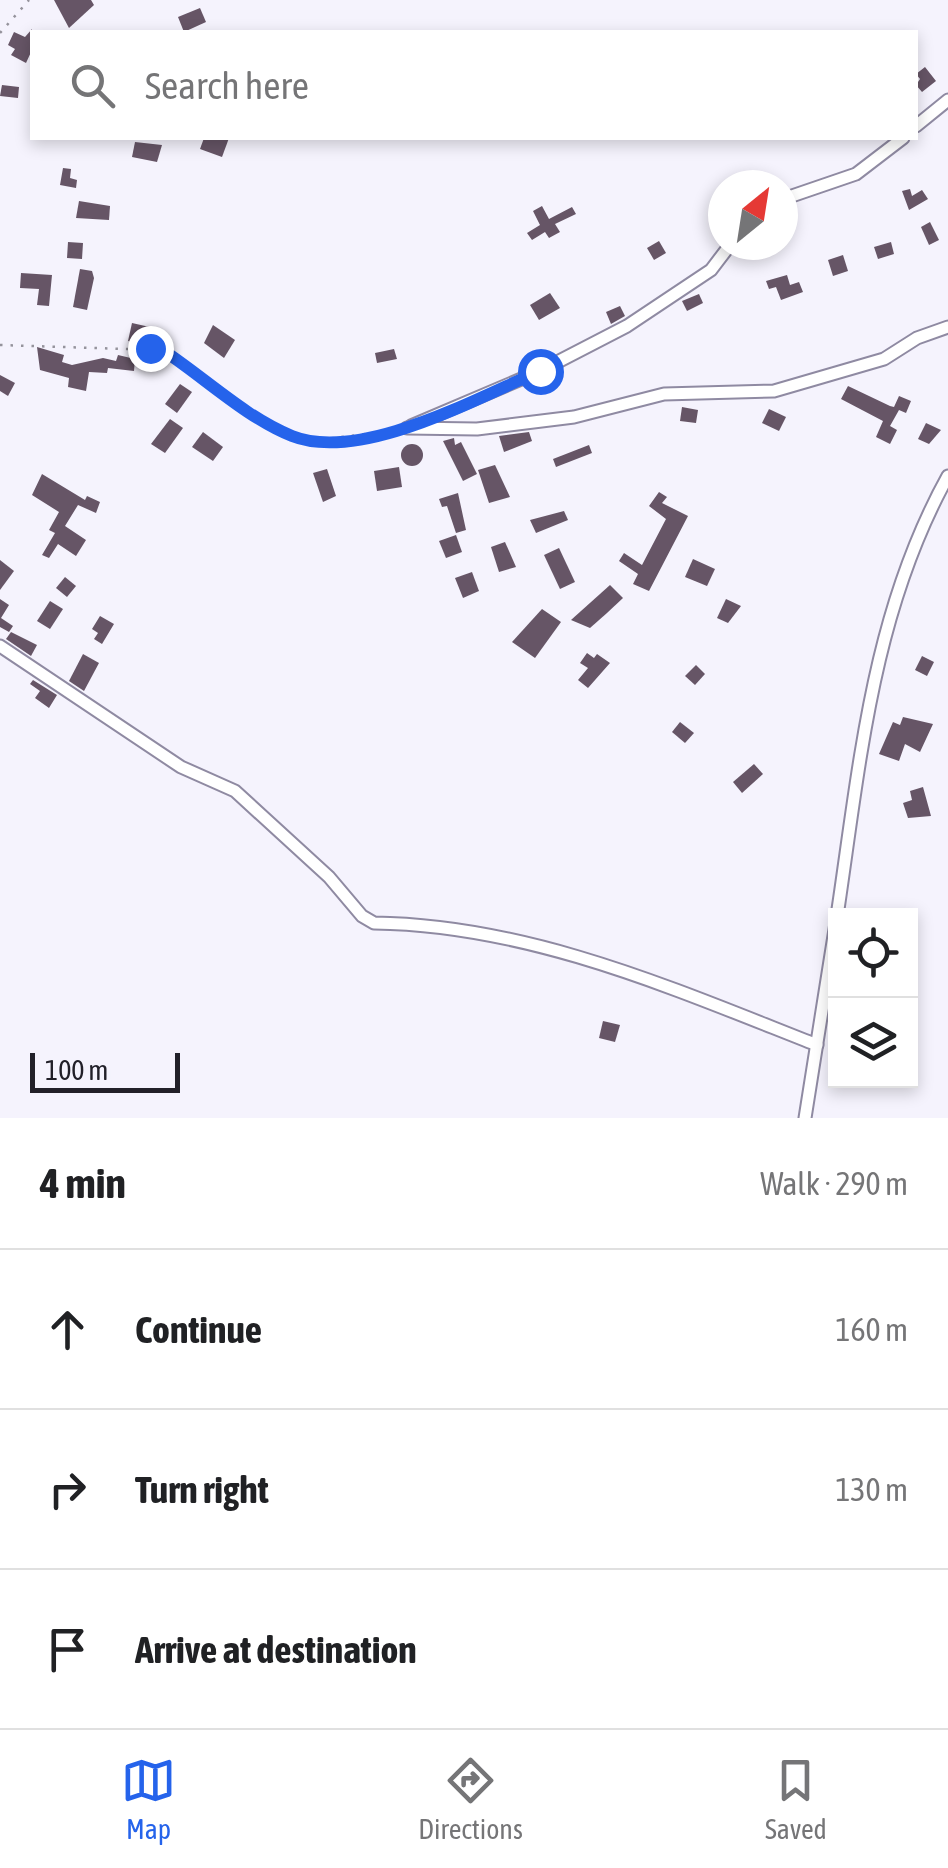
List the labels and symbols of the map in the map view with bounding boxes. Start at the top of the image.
north arrow [708,170,798,260]
route end [128,326,174,372]
route start [518,349,564,395]
scale bar [30,1048,180,1092]

